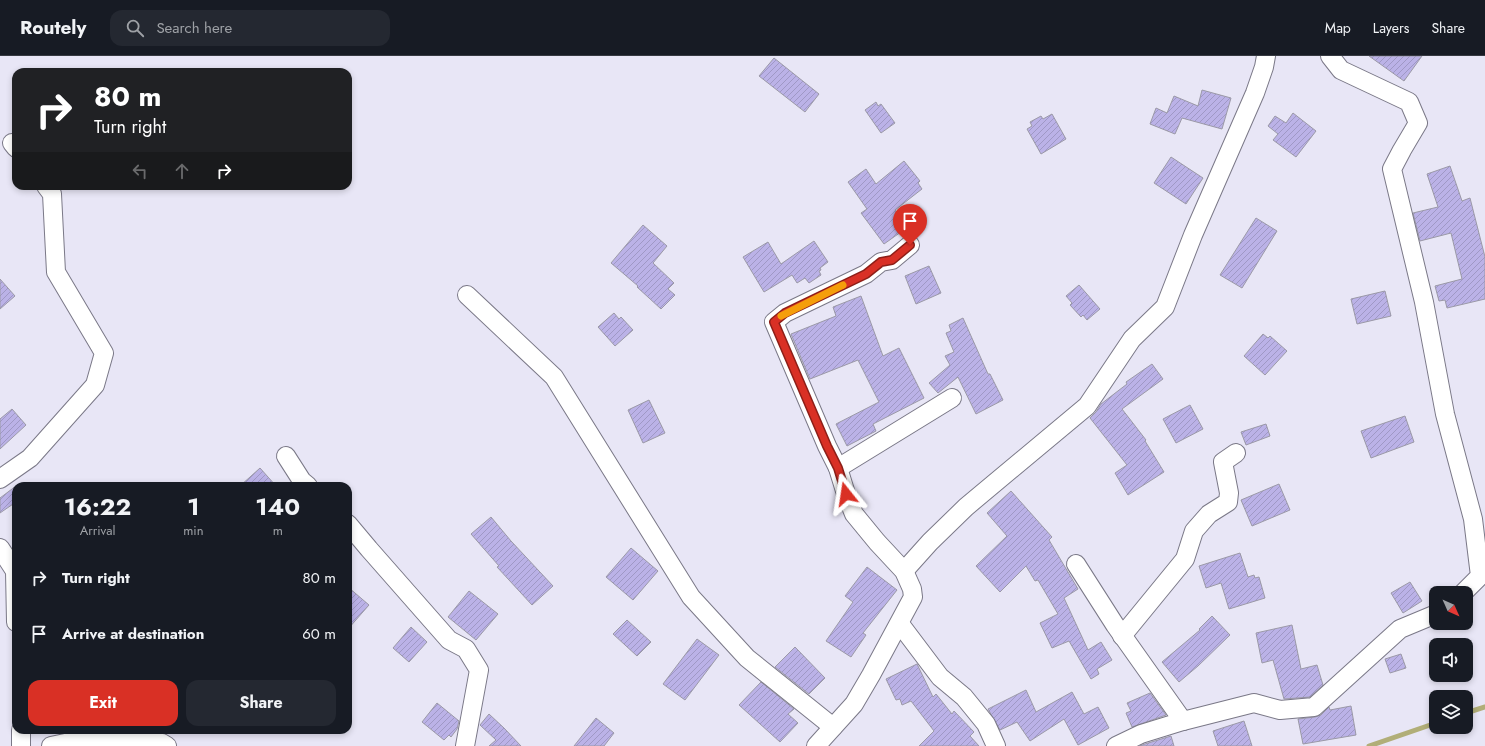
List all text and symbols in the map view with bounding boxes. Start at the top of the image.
search box [110,10,390,46]
text: Routely [20,14,86,41]
icon: search [124,17,146,39]
text: Search here [156,17,232,39]
text: Map [1325,18,1351,38]
text: Layers [1373,18,1409,38]
text: Share [1431,18,1465,38]
text: 80 m [94,76,161,117]
icon: right [28,84,80,136]
text: Turn right [94,114,166,140]
icon: left [129,160,151,182]
icon: ahead [171,160,193,182]
icon: right [213,160,235,182]
pin [893,204,927,245]
icon: arrive [899,210,921,232]
position arrow [825,473,867,515]
text: 16:22 [64,489,131,524]
text: 1 [187,489,199,524]
text: 140 [255,489,300,524]
text: Arrival [80,521,115,540]
text: min [183,521,203,540]
text: m [273,521,283,540]
icon: right [28,567,50,589]
text: Turn right [62,567,130,589]
text: 80 m [303,567,336,589]
north arrow [1429,586,1473,630]
map controls [1429,586,1473,734]
icon: arrive [28,623,50,645]
text: Arrive at destination [62,623,204,645]
text: 60 m [302,623,336,645]
button: sound [1429,638,1473,682]
button: Exit [28,680,178,726]
button: Share [186,680,336,726]
button: layers [1429,690,1473,734]

